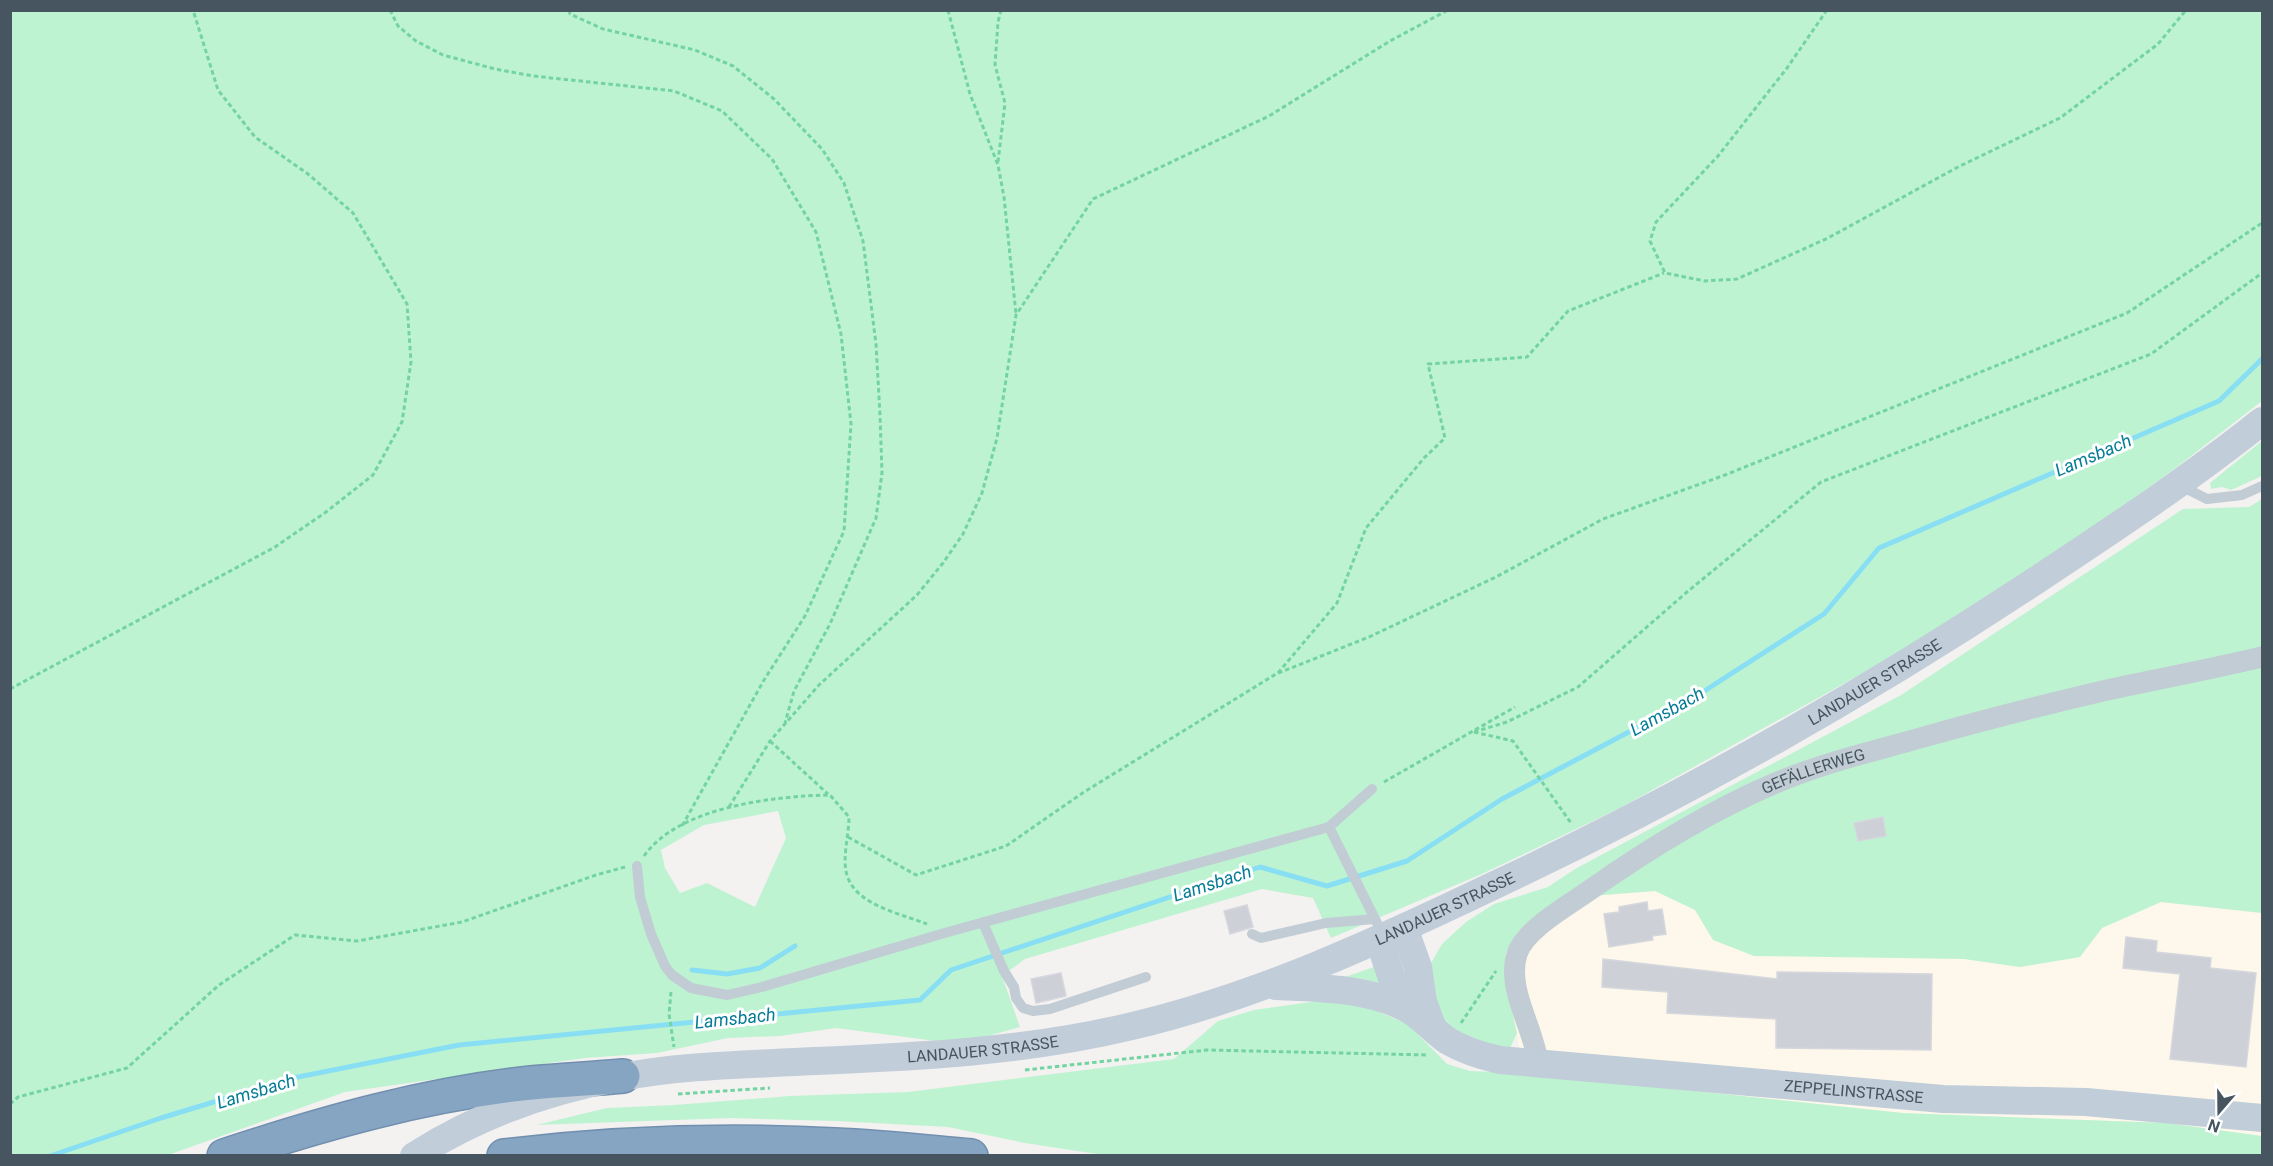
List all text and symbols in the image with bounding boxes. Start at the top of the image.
water label: Lamsbach [2051,429,2135,481]
street label: LANDAUER STRASSE [1804,634,1944,729]
water label: Lamsbach [1626,682,1708,740]
street label: GEFÄLLERWEG [1758,744,1867,798]
water label: Lamsbach [1170,860,1254,906]
street label: LANDAUER STRASSE [1372,868,1518,949]
water label: Lamsbach [693,1003,777,1033]
street label: LANDAUER STRASSE [907,1031,1060,1066]
water label: Lamsbach [214,1069,298,1113]
street label: ZEPPELINSTRASSE [1783,1076,1924,1107]
north arrow [2189,1082,2249,1142]
text: N [2205,1115,2223,1136]

